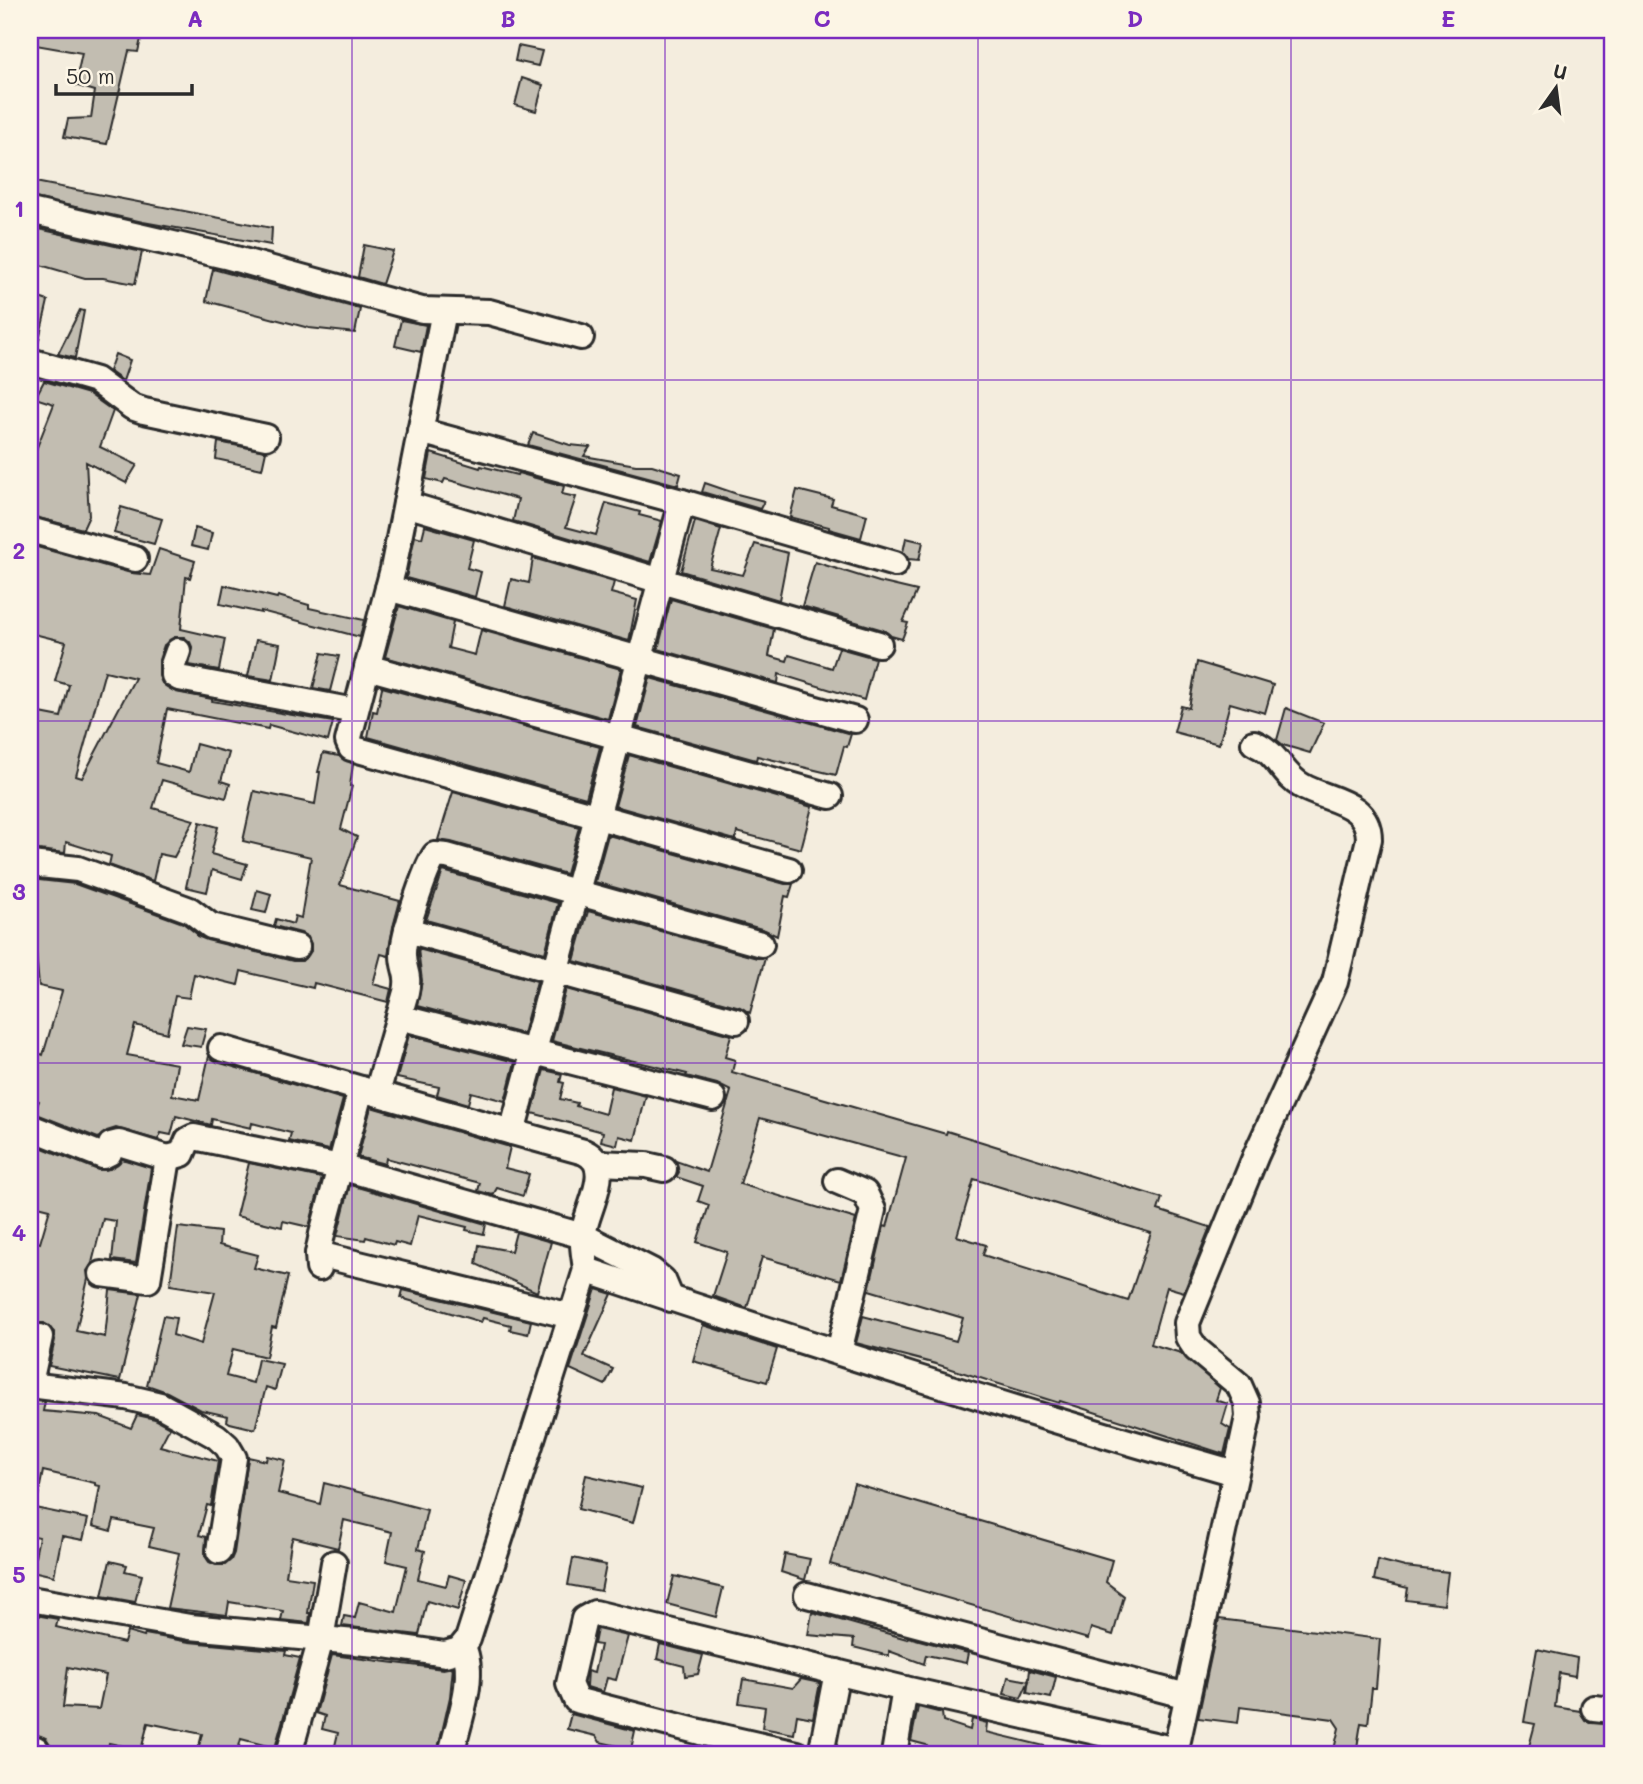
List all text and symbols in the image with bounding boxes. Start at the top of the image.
text: A [187,3,203,33]
text: B [500,3,516,33]
text: C [813,3,831,33]
text: D [1127,3,1143,33]
text: E [1441,3,1455,33]
scale bar [56,52,192,96]
north arrow [1520,52,1590,122]
text: U [1551,57,1570,85]
text: 50 m [66,62,115,89]
text: 1 [14,193,24,223]
text: 2 [13,535,25,565]
text: 3 [12,876,26,906]
text: 4 [12,1217,26,1247]
text: 5 [12,1559,26,1589]

